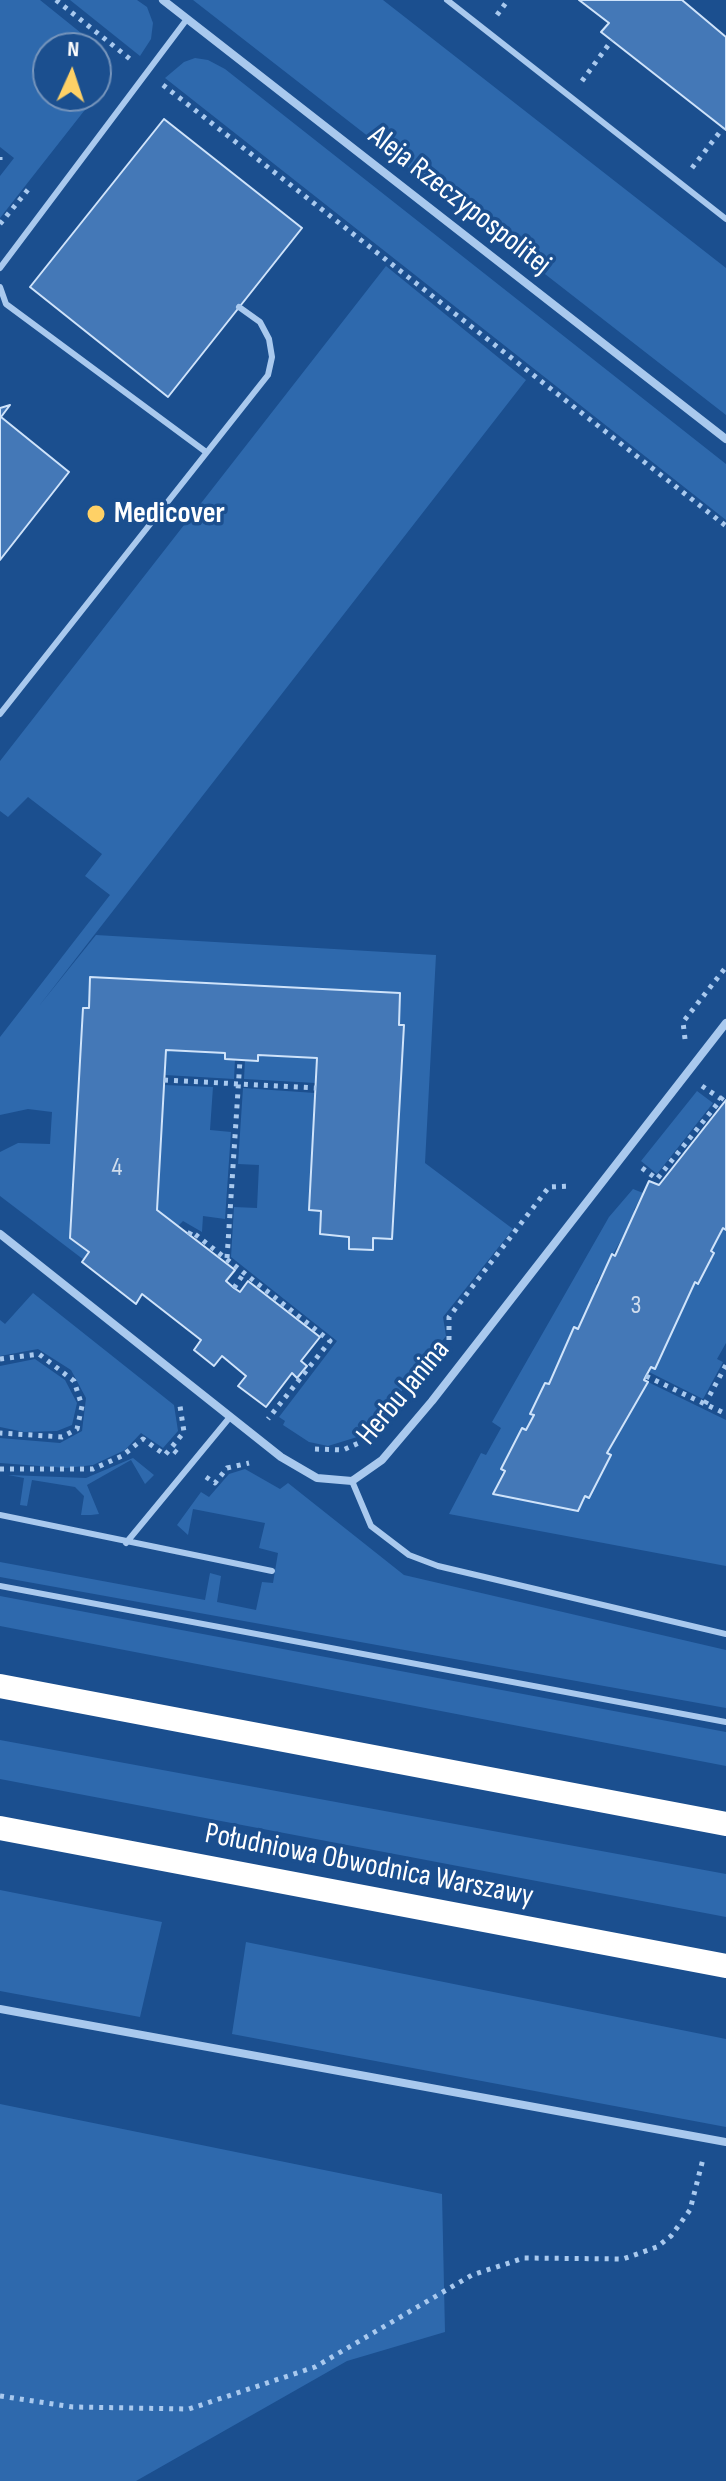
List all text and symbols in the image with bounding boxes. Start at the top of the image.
north arrow [32,32,112,112]
text: N [67,36,80,63]
street label: Aleja Rzeczypospolitej [361,119,557,283]
place label: Medicover [114,496,225,532]
marker: Medicover [85,503,107,525]
house number: 4 [112,1152,122,1184]
house number: 3 [631,1290,641,1322]
street label: Herbu Janina [350,1333,458,1453]
street label: Południowa Obwodnica Warszawy [202,1816,536,1916]

